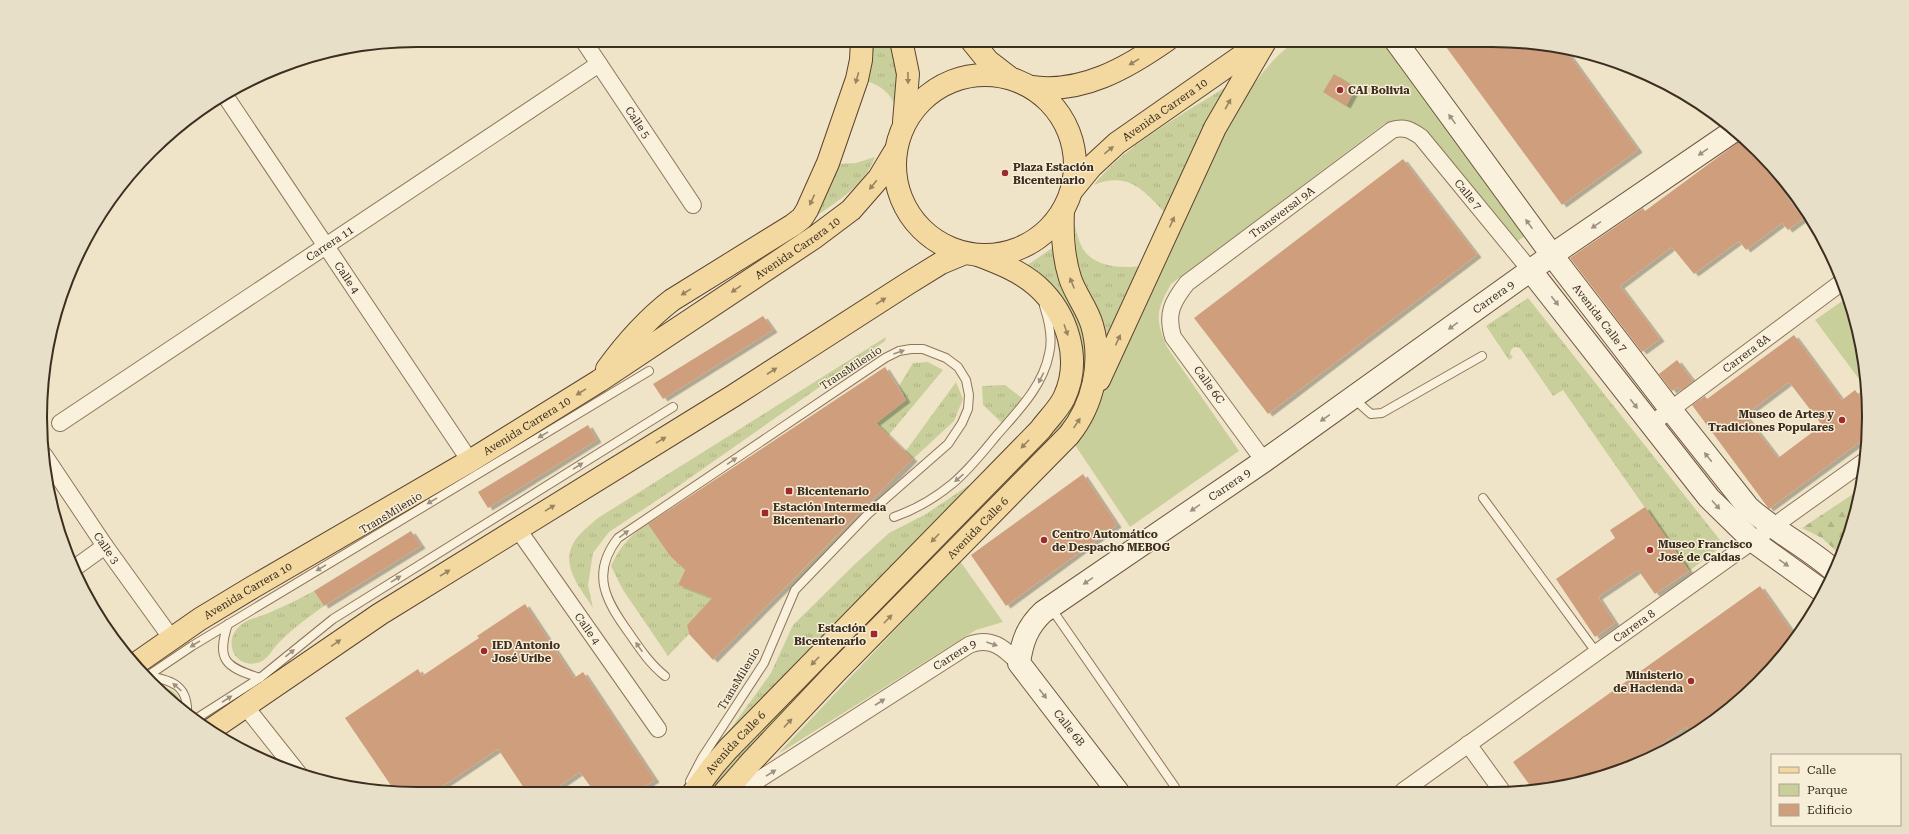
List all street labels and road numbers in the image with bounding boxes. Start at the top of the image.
street label: Avenida Carrera 10 [1120,76,1210,144]
street label: Calle 5 [623,104,653,141]
street label: Calle 7 [1452,177,1485,212]
street label: Transversal 9A [1247,184,1317,241]
street label: Avenida Carrera 10 [752,214,843,282]
street label: Carrera 11 [303,223,356,264]
street label: Calle 4 [332,259,363,297]
street label: Carrera 9 [1470,278,1517,316]
street label: Avenida Calle 7 [1570,281,1630,354]
street label: Carrera 8A [1720,331,1773,375]
street label: TransMilenio [818,343,884,393]
street label: Calle 6C [1191,364,1227,407]
street label: Avenida Carrera 10 [481,394,573,458]
street label: Carrera 9 [1206,466,1253,504]
street label: TransMilenio [357,489,425,537]
street label: Avenida Calle 6 [944,494,1011,562]
street label: Calle 3 [91,530,122,566]
street label: Avenida Carrera 10 [201,559,294,622]
street label: Carrera 8 [1611,607,1657,645]
street label: Calle 4 [572,610,604,648]
street label: Carrera 9 [931,637,978,673]
street label: TransMilenio [715,645,763,713]
street label: Calle 6B [1051,707,1087,749]
street label: Avenida Calle 6 [703,708,768,777]

